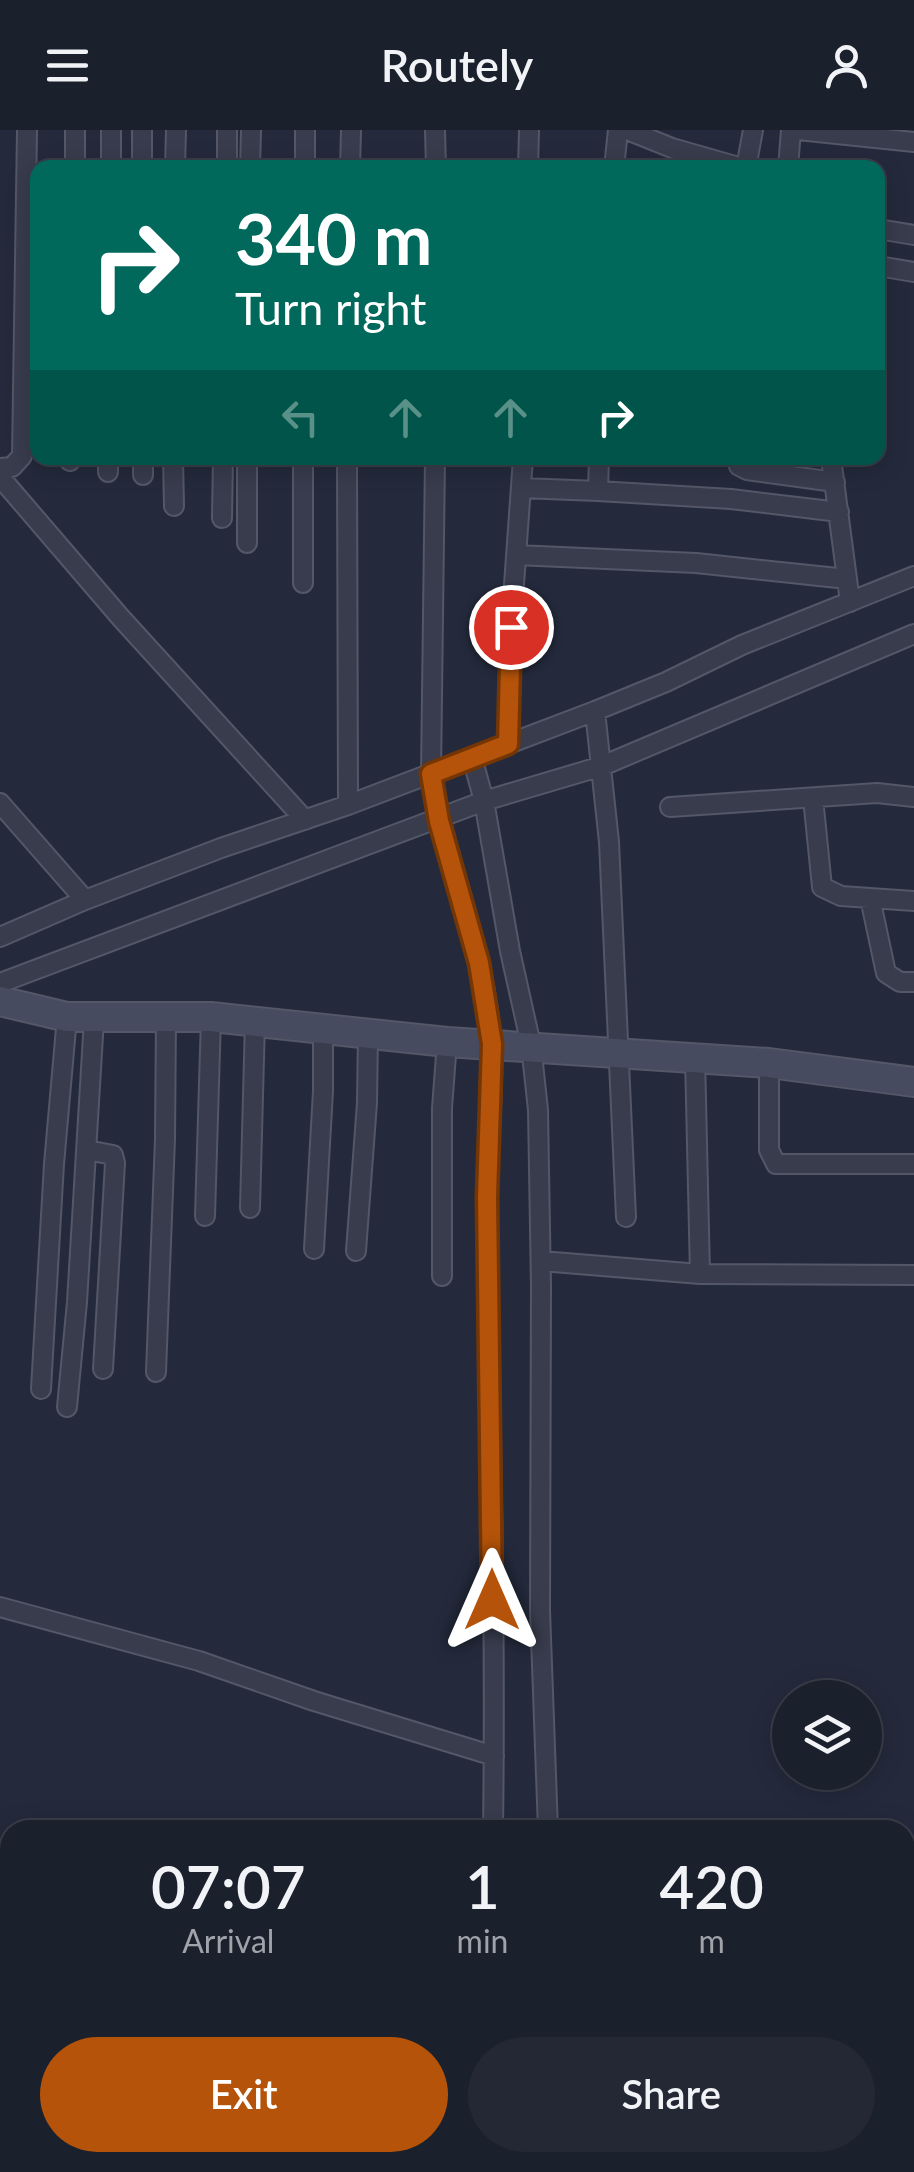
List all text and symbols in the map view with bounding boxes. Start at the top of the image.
icon: menu [40,38,95,93]
text: Routely [381,38,533,92]
icon: person [819,38,874,93]
text: 340 m [235,196,432,280]
icon: right [70,200,200,330]
text: Turn right [235,281,426,335]
icon: left [273,390,328,445]
icon: ahead [378,390,433,445]
icon: ahead [483,390,538,445]
icon: right [588,390,643,445]
pin [469,585,554,670]
icon: arrive [484,600,539,655]
position arrow [440,1548,544,1652]
map controls [772,1680,882,1790]
button: layers [772,1680,882,1790]
text: 07:07 [151,1850,306,1922]
text: 1 [465,1850,500,1922]
text: 420 [660,1850,764,1922]
text: Arrival [182,1921,274,1960]
text: min [457,1921,508,1960]
text: m [699,1921,725,1960]
button: Exit [40,2037,448,2152]
button: Share [468,2037,875,2152]

